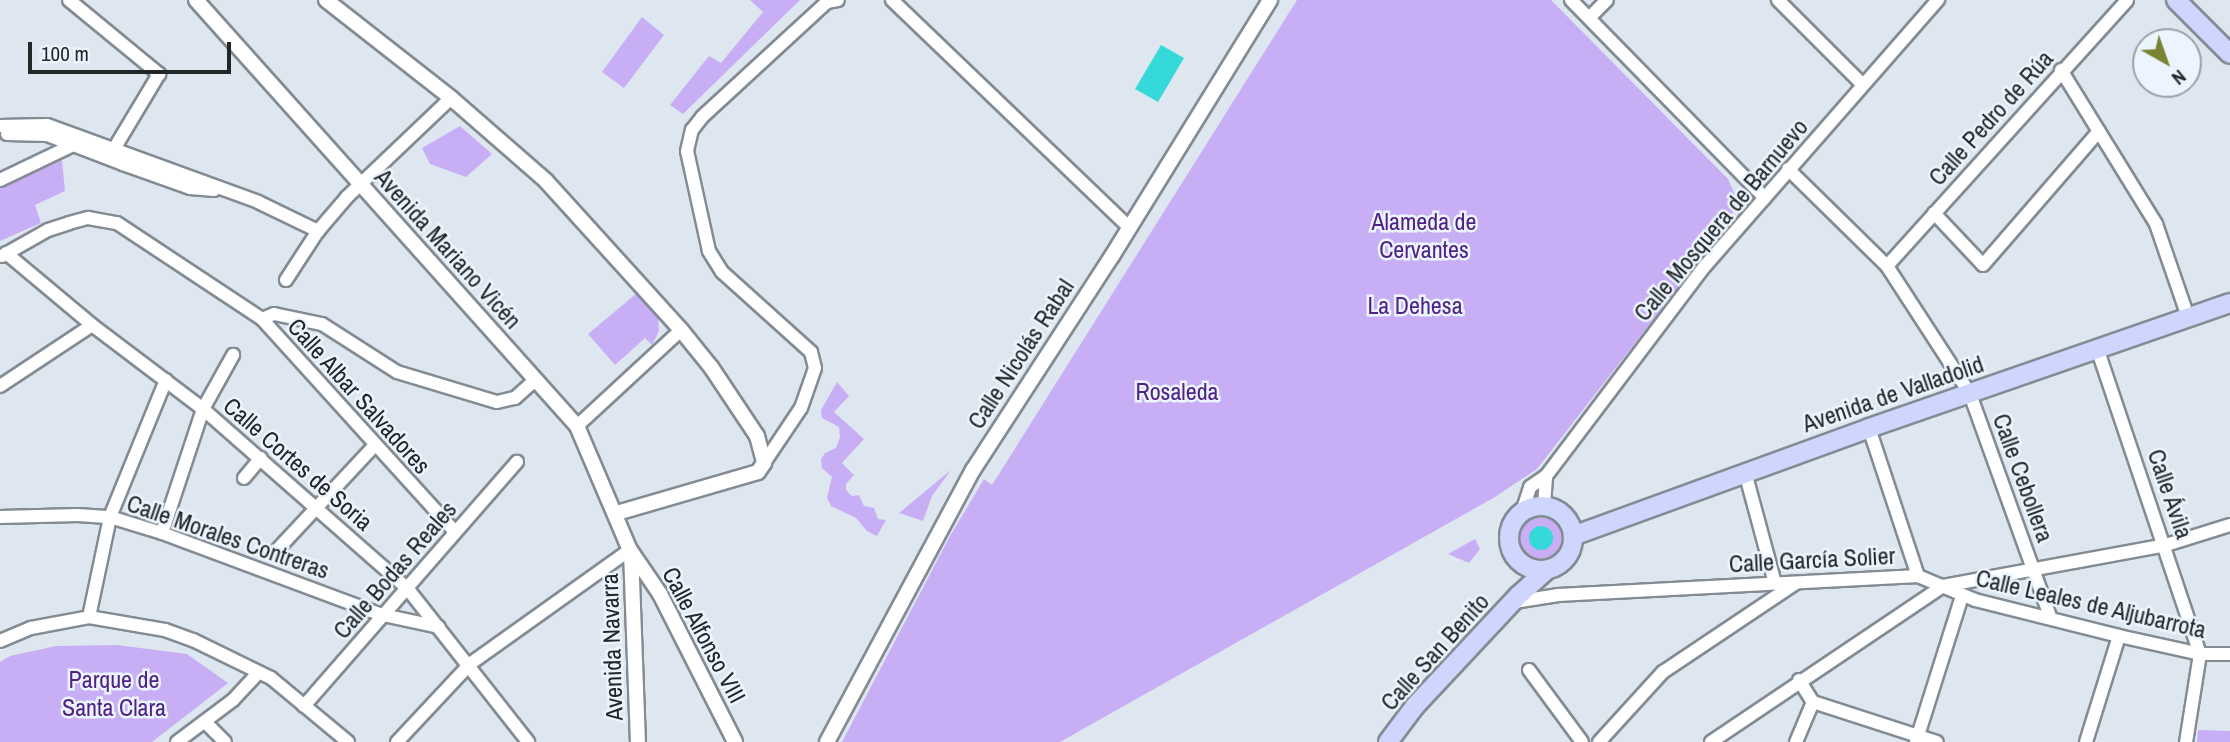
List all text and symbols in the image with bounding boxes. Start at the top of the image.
scale bar [32,28,234,72]
north arrow [2132,28,2202,98]
text: 100 m [41,39,89,68]
street label: Calle Pedro de Rúa [1923,45,2059,191]
text: N [2167,64,2192,91]
street label: Calle Mosquera de Barnuevo [1628,113,1814,327]
street label: Avenida Mariano Vicén [369,163,527,335]
park label: Alameda de Cervantes [1371,208,1477,264]
street label: Calle Nicolás Rabal [962,274,1080,434]
park label: La Dehesa [1367,292,1463,320]
street label: Calle Albar Salvadores [281,312,437,480]
street label: Avenida de Valladolid [1799,350,1987,438]
park label: Rosaleda [1135,378,1219,406]
street label: Calle Cortes de Soria [218,391,378,537]
street label: Calle Cebollera [1986,410,2060,546]
street label: Calle Ávila [2141,445,2199,543]
street label: Calle Morales Contreras [123,489,333,585]
street label: Calle Bodas Reales [327,495,463,645]
street label: Calle García Solier [1728,541,1896,579]
street label: Calle Alfonso VIII [656,562,752,708]
street label: Calle Leales de Aljubarrota [1973,563,2209,645]
street label: Avenida Navarra [595,573,629,721]
street label: Calle San Benito [1375,587,1495,717]
park label: Parque de Santa Clara [62,666,166,722]

